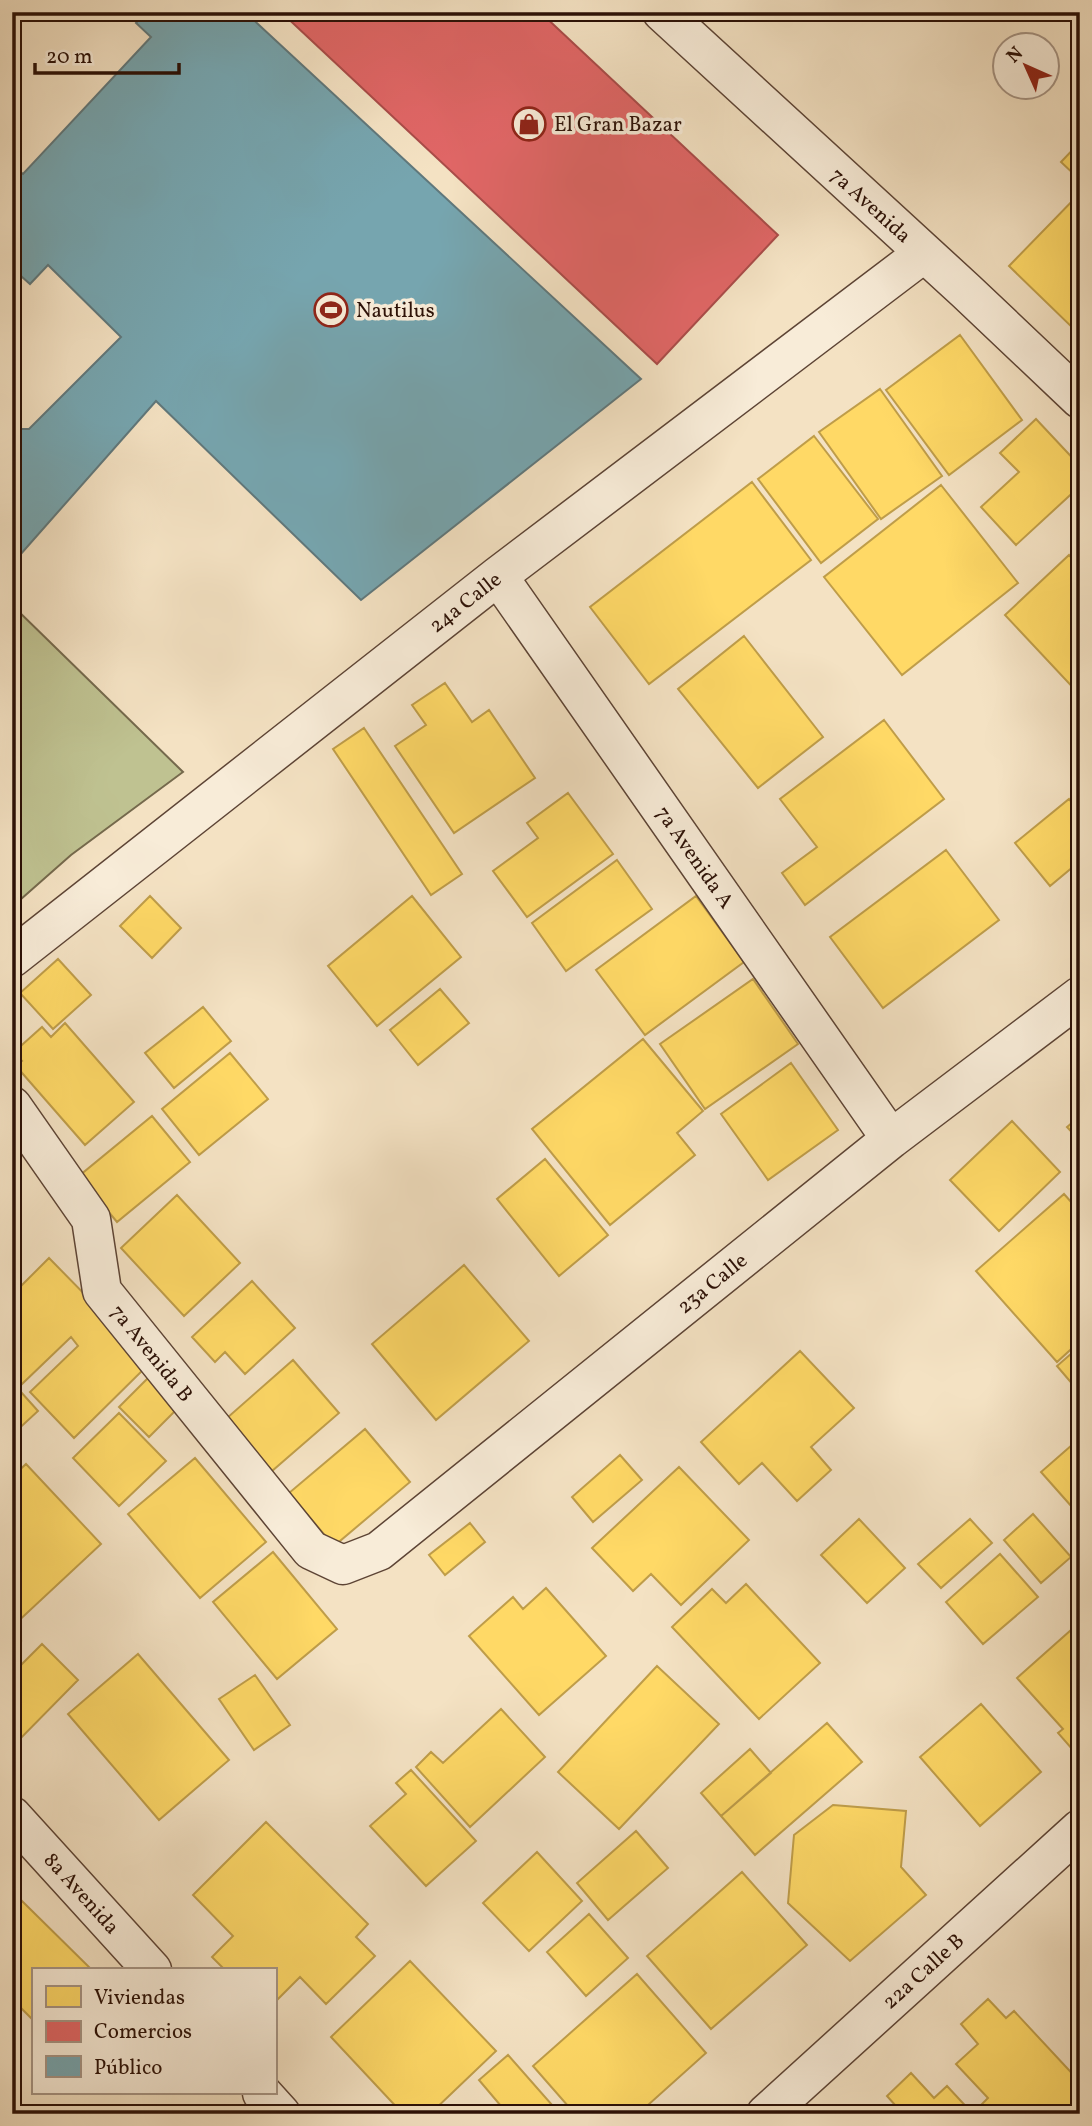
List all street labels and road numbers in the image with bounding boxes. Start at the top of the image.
street label: 7a Avenida [823,162,917,250]
street label: 24a Calle [424,566,508,641]
street label: 7a Avenida A [648,801,740,915]
street label: 23a Calle [672,1247,754,1321]
street label: 7a Avenida B [103,1299,199,1409]
street label: 8a Avenida [36,1847,125,1941]
street label: 22a Calle B [877,1927,971,2017]

